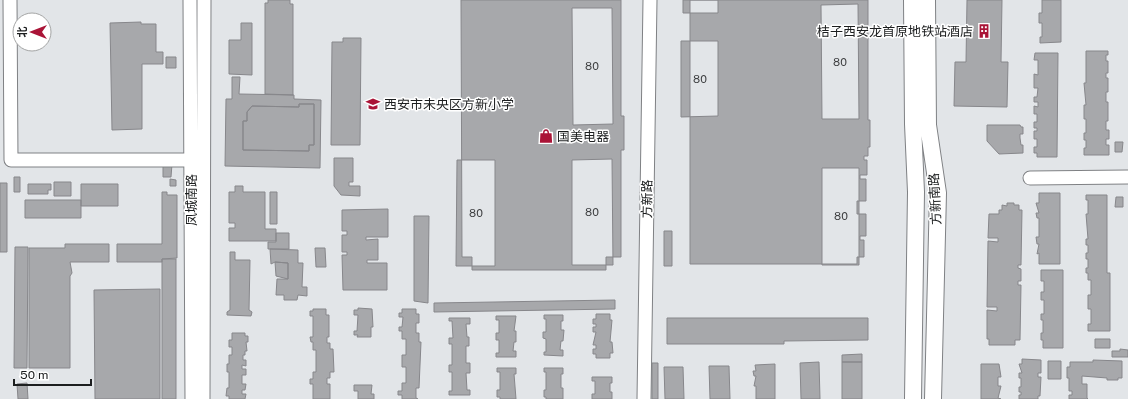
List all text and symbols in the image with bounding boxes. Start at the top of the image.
north arrow [12,12,52,52]
building icon: 桔子西安龙首原地铁站酒店 [976,23,992,39]
place label: 桔子西安龙首原地铁站酒店 [817,24,973,39]
text: 北 [16,27,28,38]
house number: 80 [833,56,847,68]
house number: 80 [585,60,599,72]
house number: 80 [693,73,707,85]
school or university icon: 西安市未央区方新小学 [365,96,381,112]
place label: 西安市未央区方新小学 [384,97,514,112]
shop icon: 国美电器 [538,128,554,144]
place label: 国美电器 [557,129,609,144]
street label: 方新南路 [926,173,944,225]
street label: 凤城南路 [184,174,199,226]
street label: 方新路 [639,179,655,219]
house number: 80 [585,206,599,218]
house number: 80 [469,207,483,219]
house number: 80 [834,210,848,222]
scale bar [14,361,91,387]
text: 50 m [20,368,48,382]

